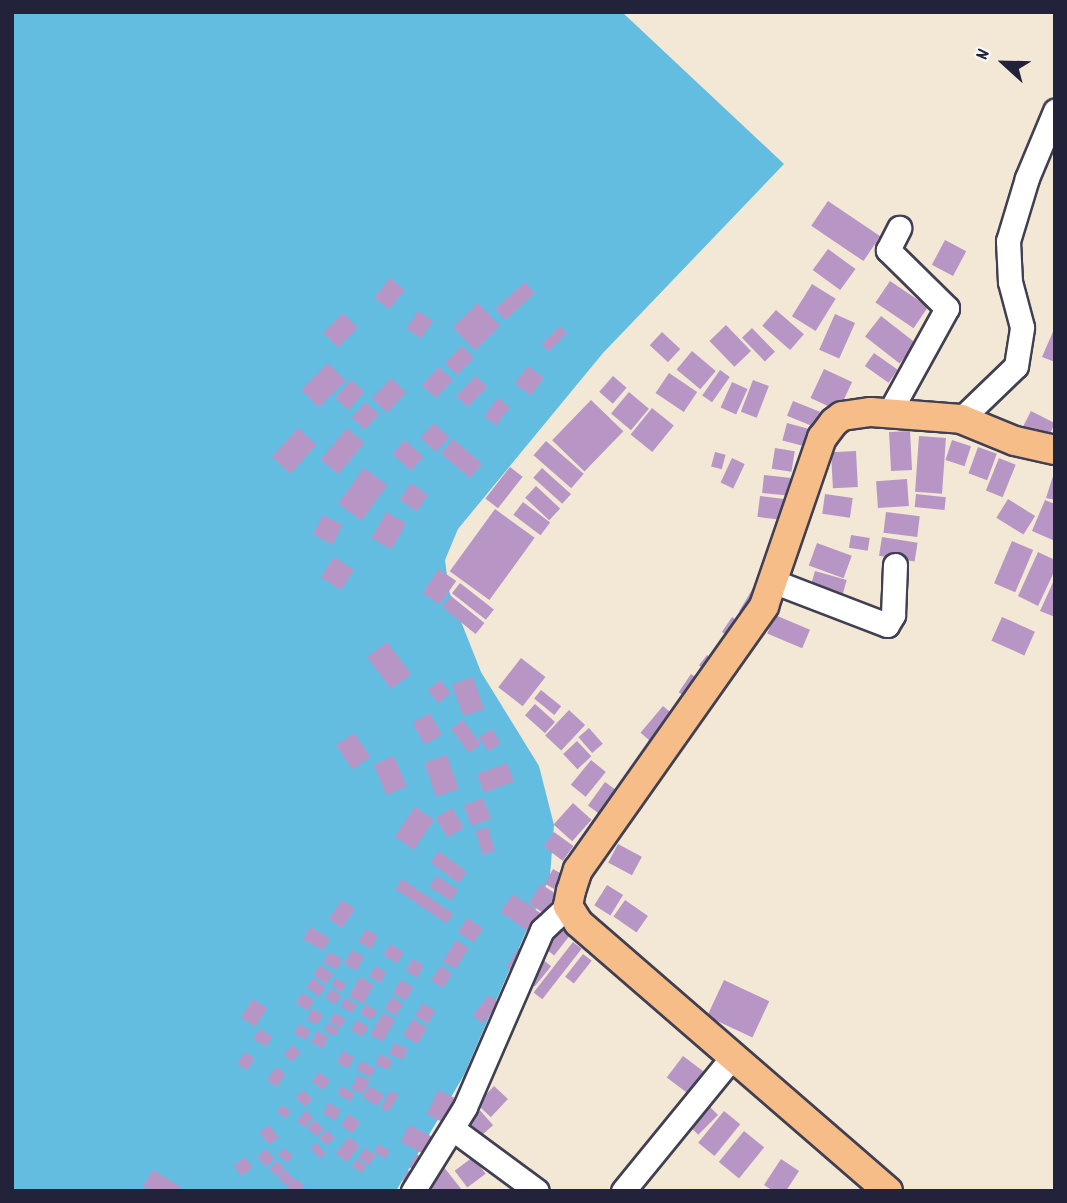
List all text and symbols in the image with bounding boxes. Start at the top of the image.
north arrow [969,28,1039,98]
text: N [970,46,998,64]

